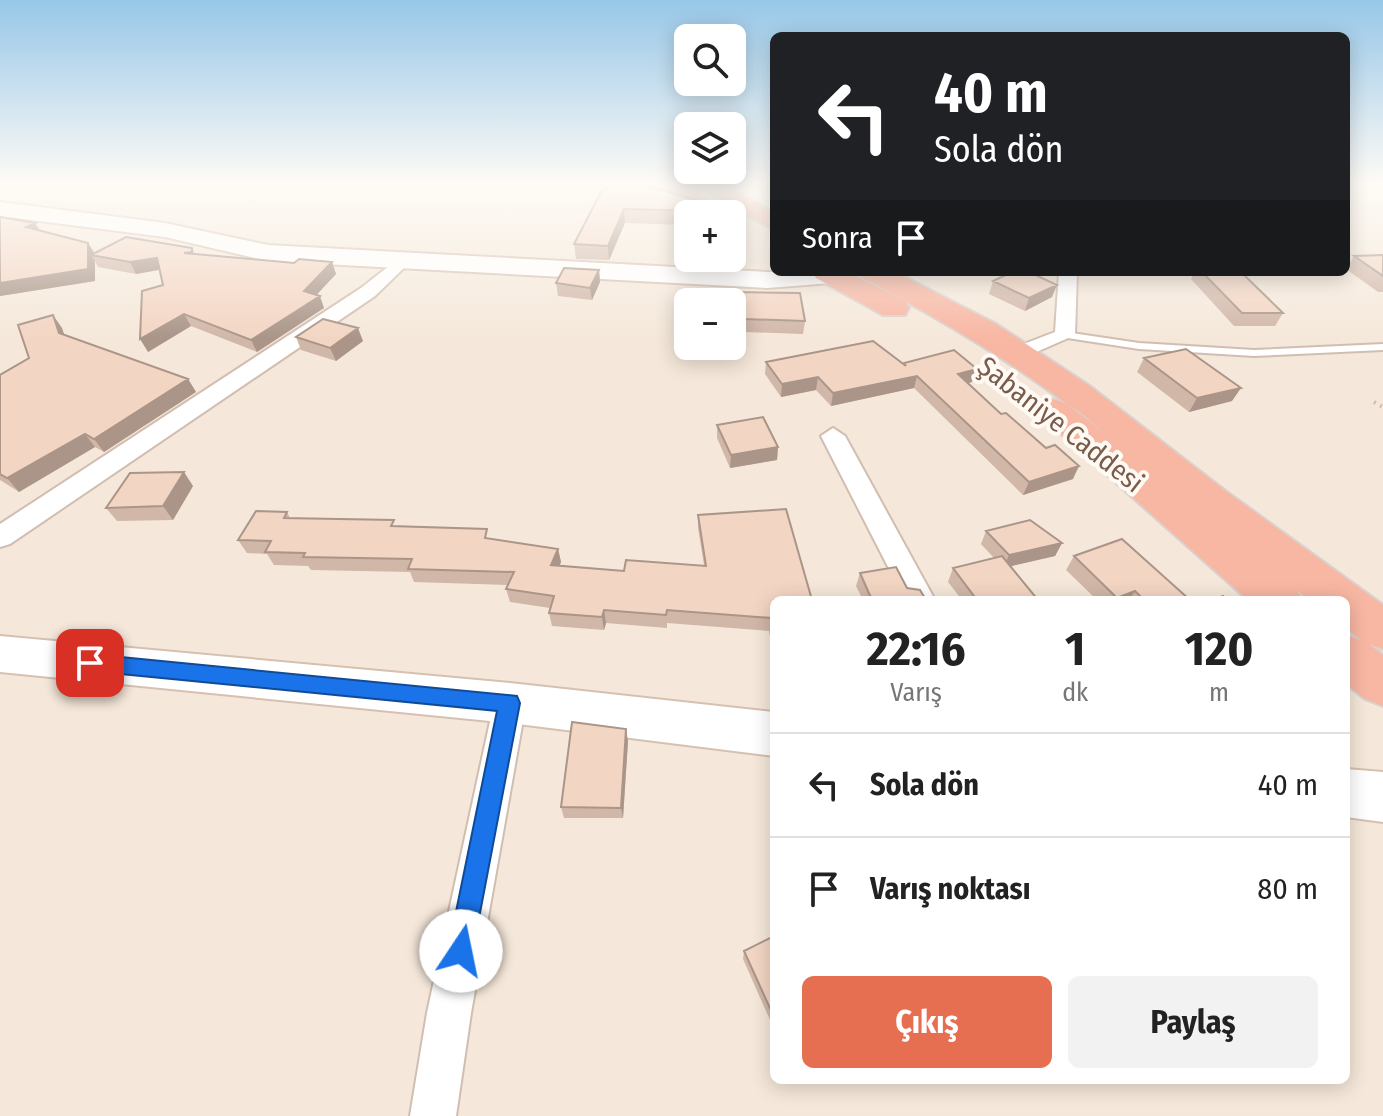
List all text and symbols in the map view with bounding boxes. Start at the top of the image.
map controls [674,24,746,360]
button: search [674,24,746,96]
text: 40 m [934,60,1048,127]
icon: left [802,64,906,168]
button: layers [674,112,746,184]
text: Sola dön [934,128,1063,172]
button: + [674,200,746,272]
icon: arrive [889,216,933,260]
text: Sonra [802,220,873,256]
button: − [674,288,746,360]
street label: Şabaniye Caddesi [971,349,1150,499]
text: 22:16 [866,620,966,678]
text: 1 [1065,620,1085,678]
text: 120 [1185,620,1253,678]
pin [56,629,124,697]
icon: arrive [68,641,112,685]
text: Varış [890,677,942,708]
text: dk [1062,677,1088,708]
text: m [1209,677,1229,708]
icon: left [802,763,846,807]
text: Sola dön [870,767,979,803]
text: 40 m [1258,767,1318,803]
icon: arrive [802,867,846,911]
text: Varış noktası [870,871,1031,907]
text: 80 m [1257,871,1318,907]
position arrow [419,909,503,993]
button: Çıkış [802,976,1052,1068]
button: Paylaş [1068,976,1318,1068]

